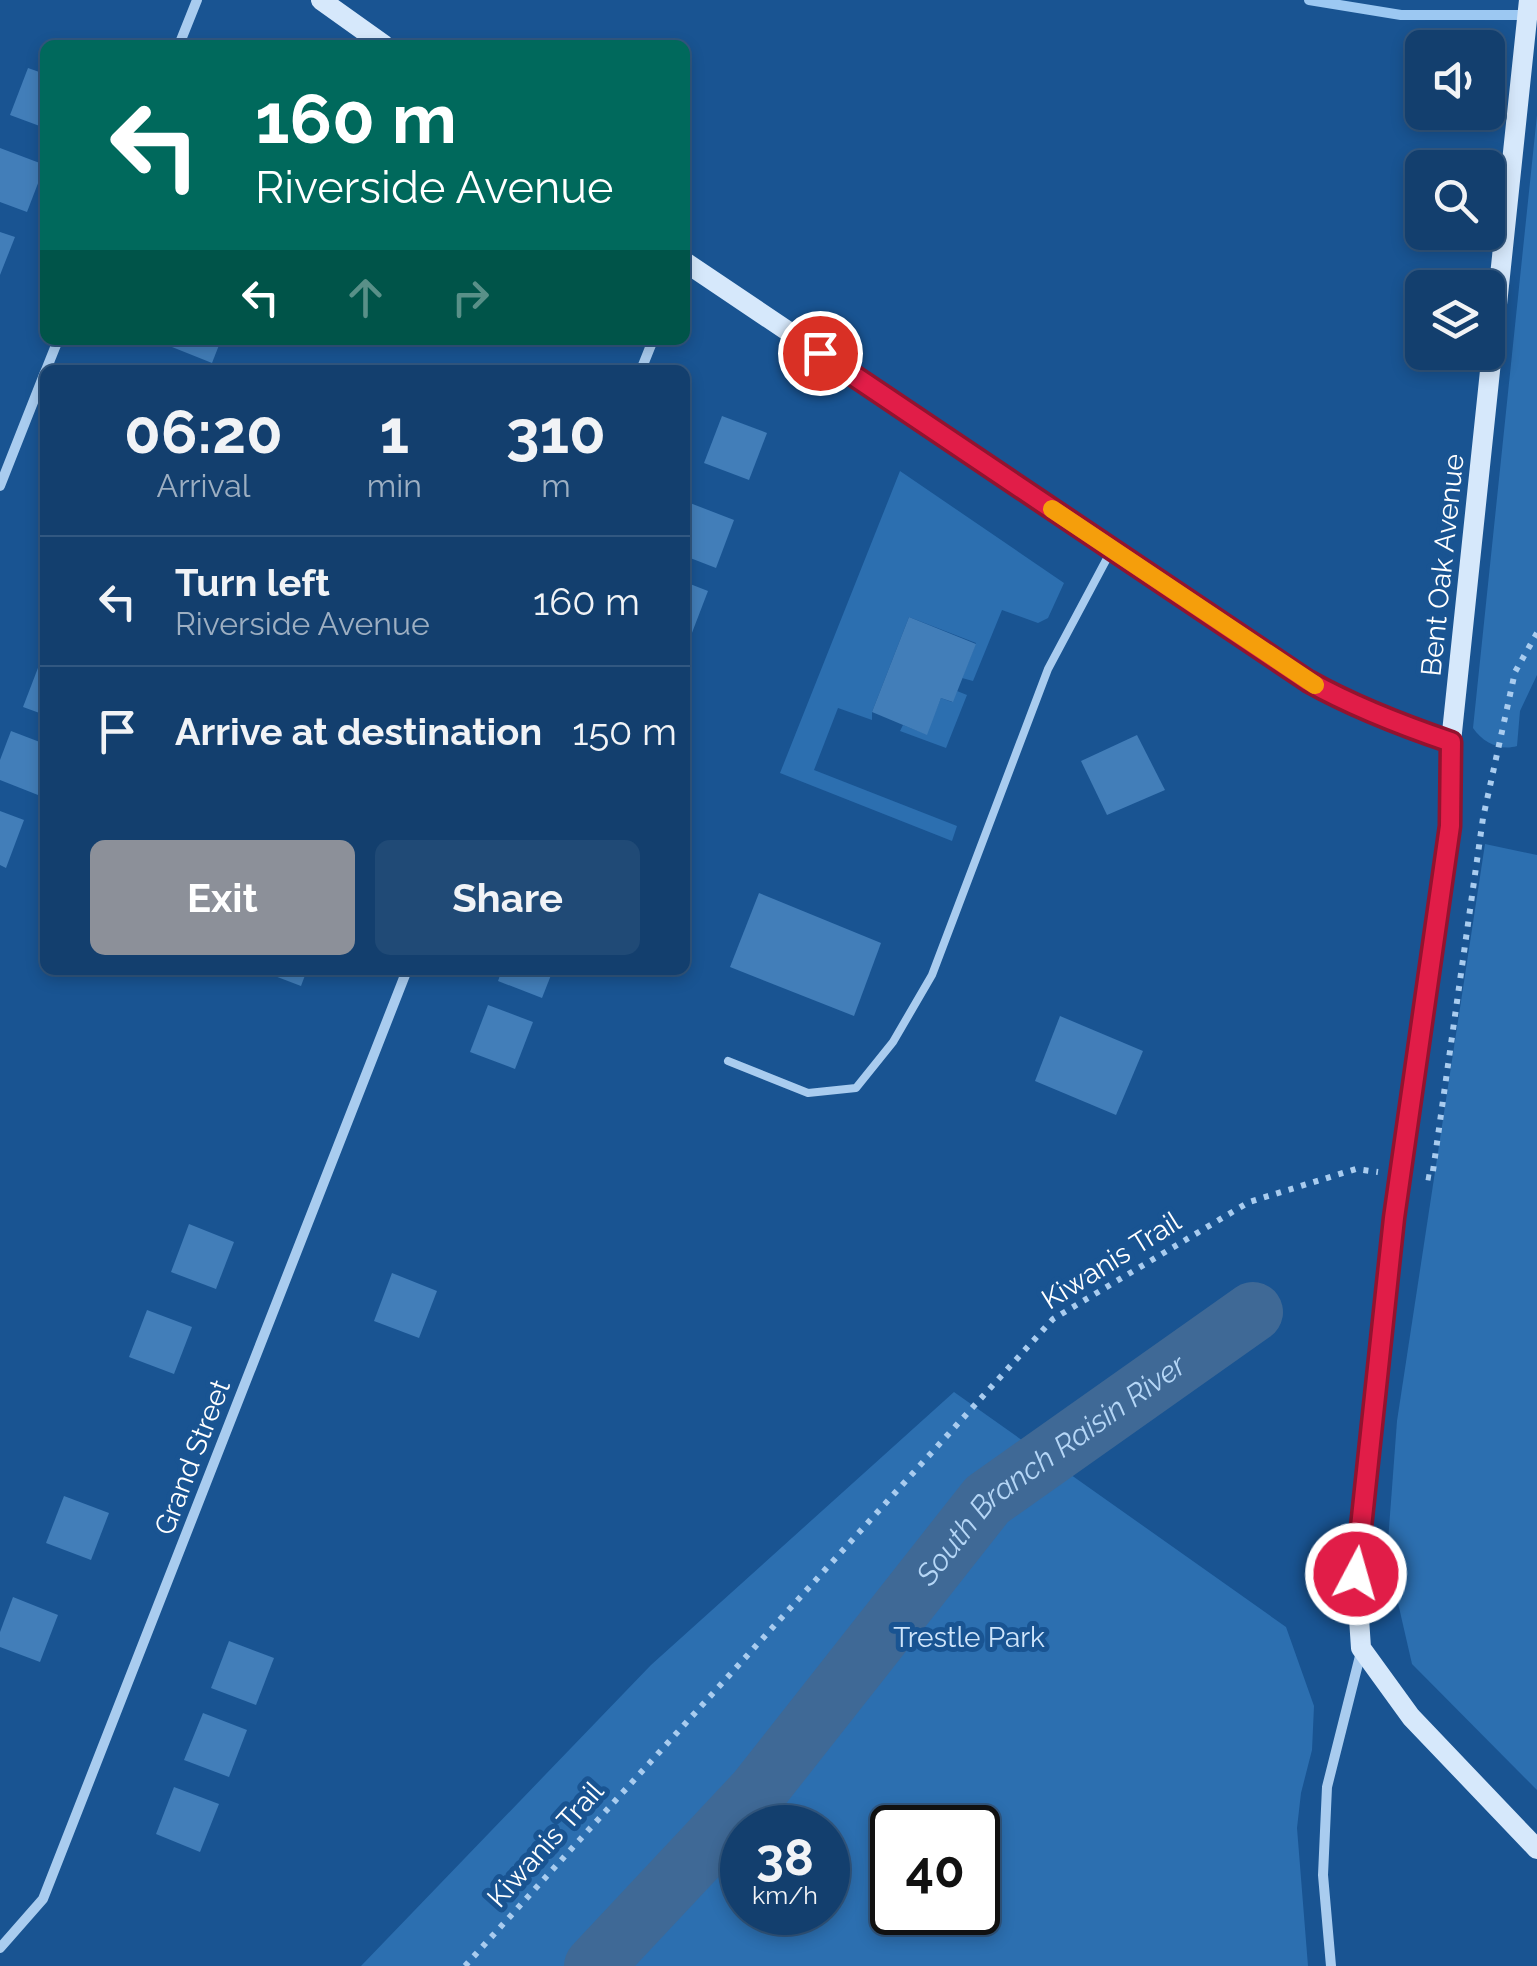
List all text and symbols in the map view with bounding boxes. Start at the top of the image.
map controls [1405,30,1505,370]
button: sound [1405,30,1505,130]
text: 160 m [255,77,457,159]
icon: left [90,80,220,210]
button: search [1405,150,1505,250]
text: Riverside Avenue [255,161,613,214]
icon: left [233,270,288,325]
icon: ahead [338,270,393,325]
icon: right [443,270,498,325]
button: layers [1405,270,1505,370]
pin [778,311,863,396]
icon: arrive [793,326,848,381]
text: 06:20 [124,397,283,467]
text: 1 [380,397,409,467]
text: 310 [506,397,606,467]
street label: Bent Oak Avenue [1414,452,1471,678]
text: Arrival [157,467,250,504]
text: min [367,467,422,504]
text: m [541,467,571,504]
text: Turn left [175,560,330,605]
icon: left [90,574,145,629]
text: 160 m [533,579,640,624]
text: Riverside Avenue [175,605,430,642]
icon: arrive [90,704,145,759]
text: Arrive at destination [175,709,542,754]
text: 150 m [572,709,677,754]
button: Exit [90,840,355,955]
button: Share [375,840,640,955]
street label: Kiwanis Trail [1036,1205,1187,1316]
water label: South Branch Raisin River [908,1346,1194,1593]
street label: Grand Street [148,1374,237,1539]
position arrow [1304,1522,1408,1626]
park label: Trestle Park [893,1621,1045,1654]
street label: Kiwanis Trail [480,1775,611,1914]
speed limit sign: 40 [870,1805,1000,1935]
text: 38 [756,1828,814,1887]
text: km/h [752,1880,818,1910]

